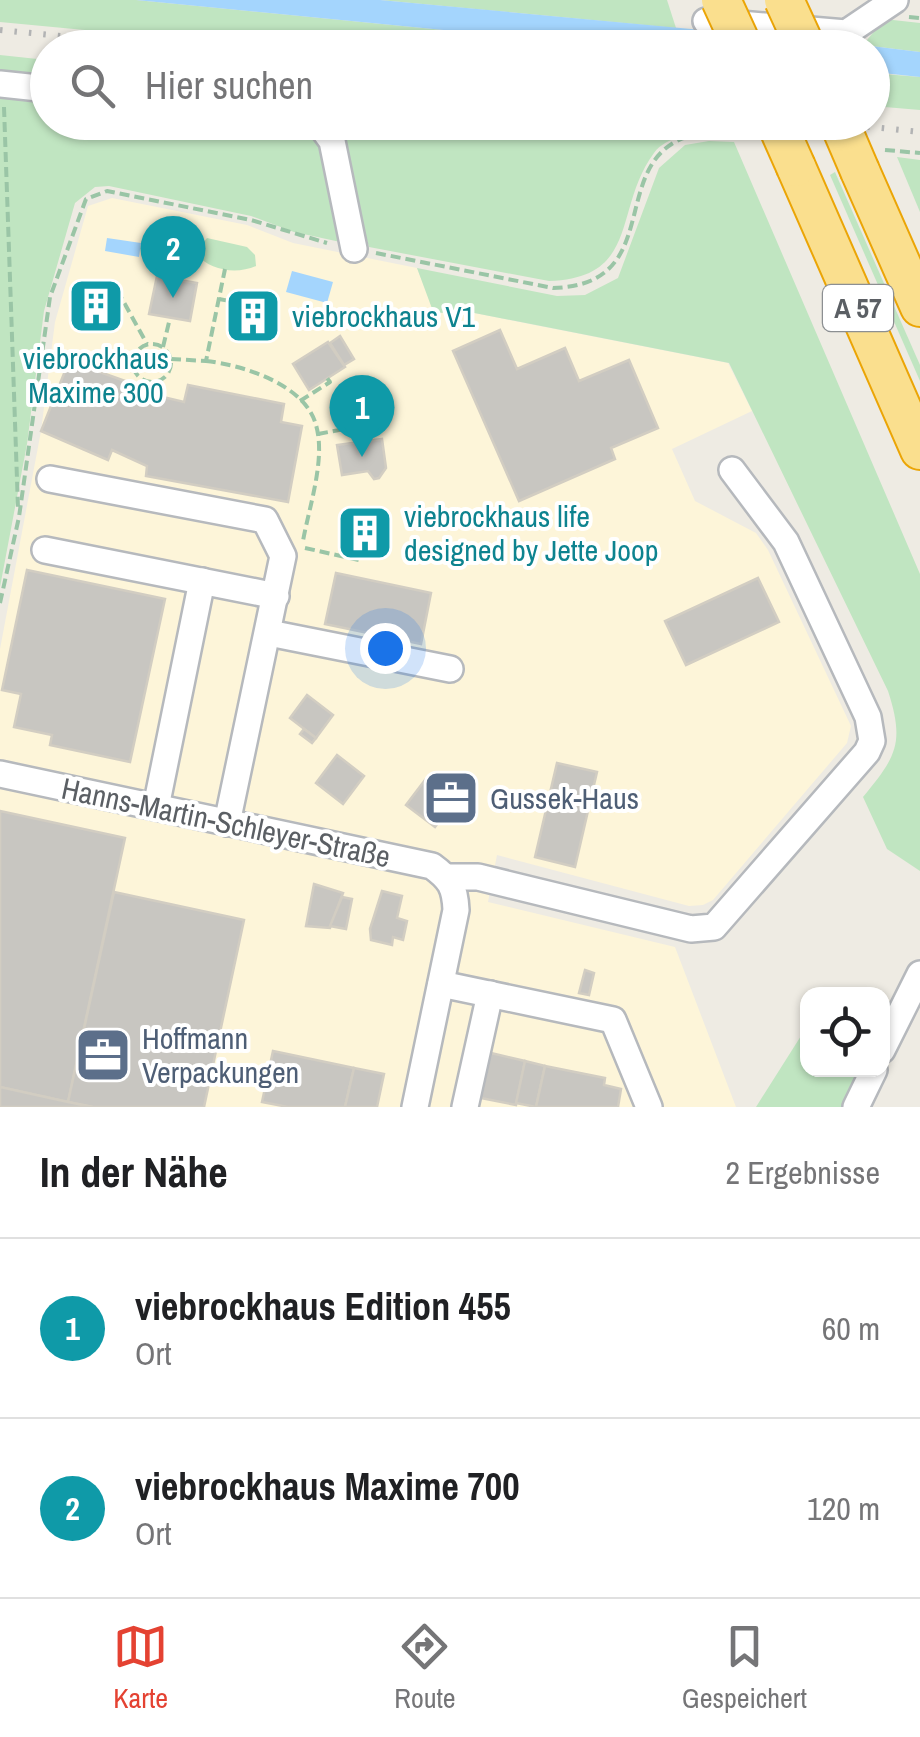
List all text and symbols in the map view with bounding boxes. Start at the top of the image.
search box [30,30,890,140]
icon: search [65,58,120,113]
text: Hier suchen [145,60,313,111]
pin: 2 [140,216,206,298]
building icon: viebrockhaus Maxime 300 [66,276,126,336]
road number: A 57 [823,285,893,331]
building icon: viebrockhaus V1 [223,286,283,346]
place label: viebrockhaus V1 [292,296,476,336]
place label: viebrockhaus Maxime 300 [23,338,169,412]
pin: 1 [330,374,394,457]
place label: viebrockhaus life designed by Jette Joop [404,496,658,570]
building icon: viebrockhaus life designed by Jette Joop [335,503,395,563]
your location [360,623,411,674]
street label: Hanns-Martin-Schleyer-Straße [58,768,394,876]
office icon: Gussek-Haus [421,768,481,828]
place label: Gussek-Haus [490,778,639,818]
map controls [800,987,890,1077]
button: locate [800,987,890,1077]
place label: Hoffmann Verpackungen [142,1018,299,1092]
office icon: Hoffmann Verpackungen [73,1025,133,1085]
text: In der Nähe [40,1144,228,1200]
text: 2 Ergebnisse [725,1151,880,1194]
text: viebrockhaus Edition 455 [135,1281,511,1332]
text: 1 [65,1307,80,1350]
text: 60 m [822,1307,880,1350]
text: Ort [135,1332,171,1375]
text: viebrockhaus Maxime 700 [135,1461,520,1512]
text: 2 [65,1487,80,1530]
text: 120 m [807,1487,880,1530]
text: Ort [135,1512,171,1555]
tab: Karte [113,1619,168,1717]
tab: Route [394,1619,456,1717]
tab: Gespeichert [682,1619,807,1717]

